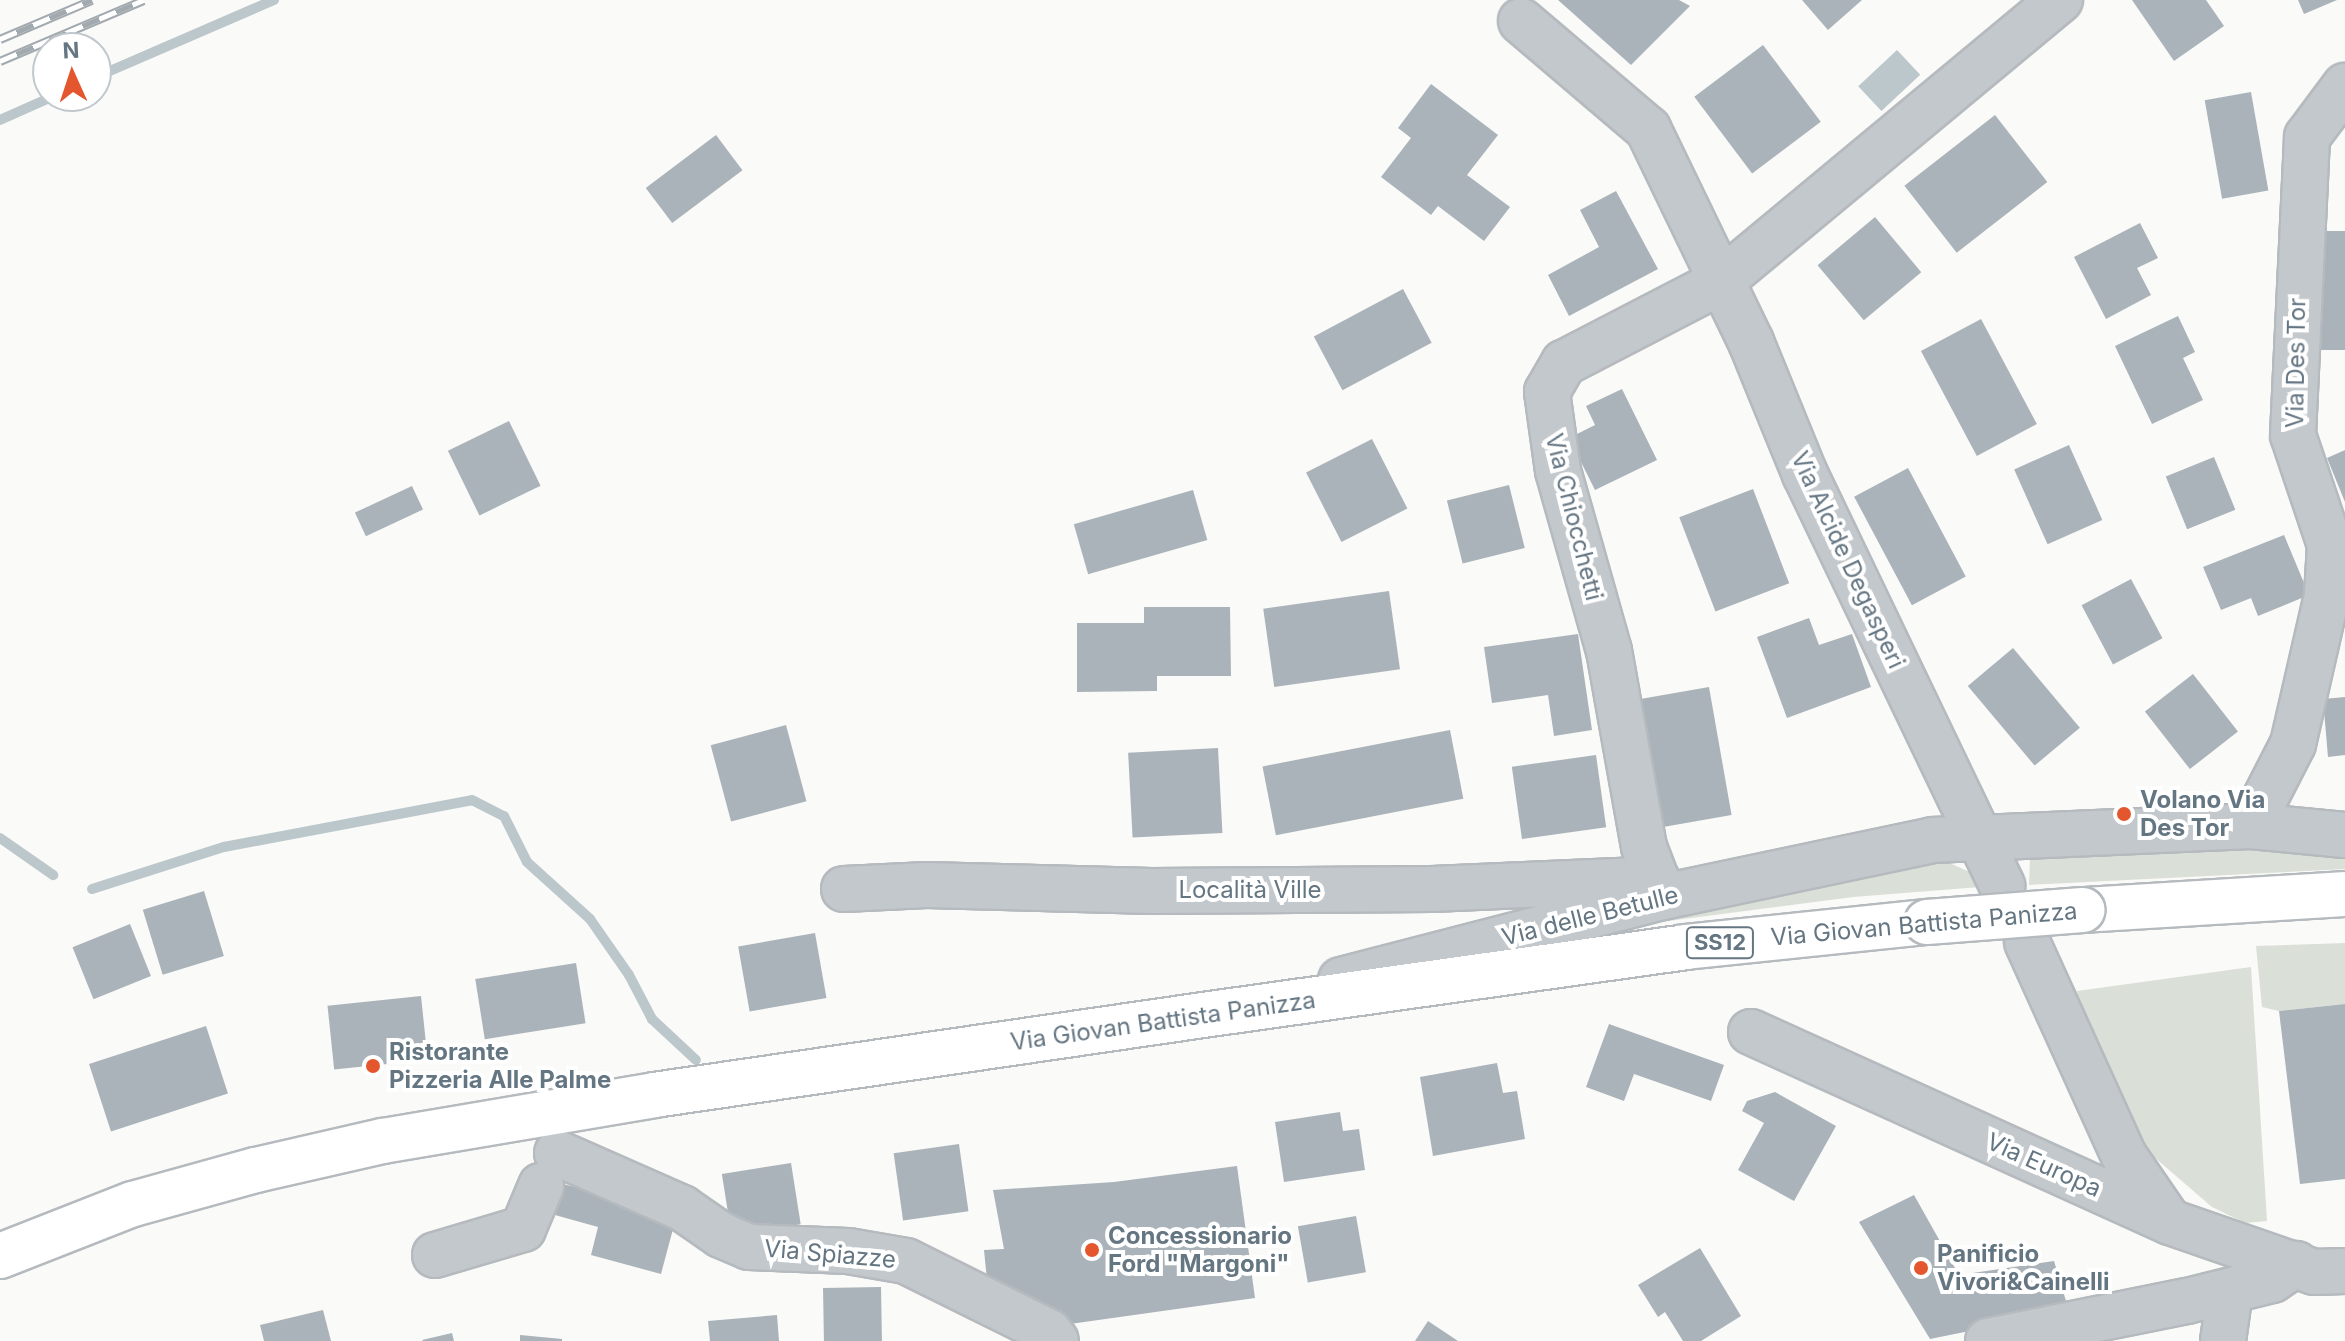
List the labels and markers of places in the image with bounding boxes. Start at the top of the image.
place label: Volano Via Des Tor [2140,786,2265,842]
marker: Volano Via Des Tor [2115,805,2133,823]
place label: Ristorante Pizzeria Alle Palme [389,1038,611,1094]
marker: Ristorante Pizzeria Alle Palme [364,1057,382,1075]
place label: Concessionario Ford "Margoni" [1108,1222,1292,1278]
place label: Panificio Vivori&Cainelli [1937,1240,2110,1296]
marker: Concessionario Ford "Margoni" [1083,1241,1101,1259]
marker: Panificio Vivori&Cainelli [1912,1259,1930,1277]

